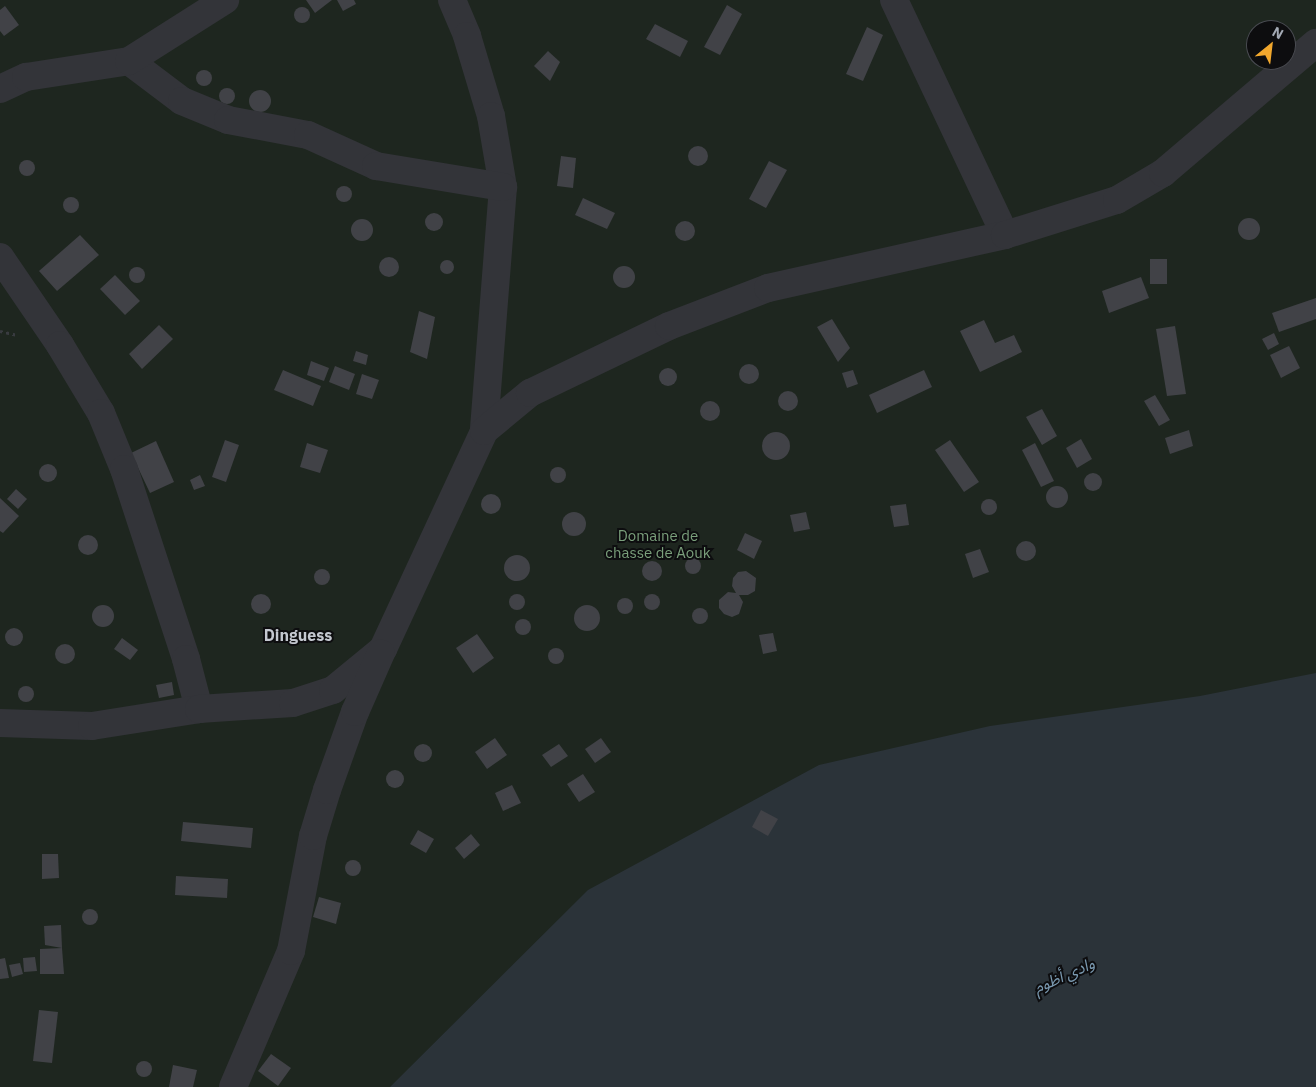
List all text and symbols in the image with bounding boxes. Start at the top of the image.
north arrow [1246,20,1296,70]
text: N [1269,22,1287,43]
park label: Domaine de chasse de Aouk [605,526,711,561]
district label: Dinguess [264,625,332,645]
water label: وادي أظوم [1031,953,1097,997]

